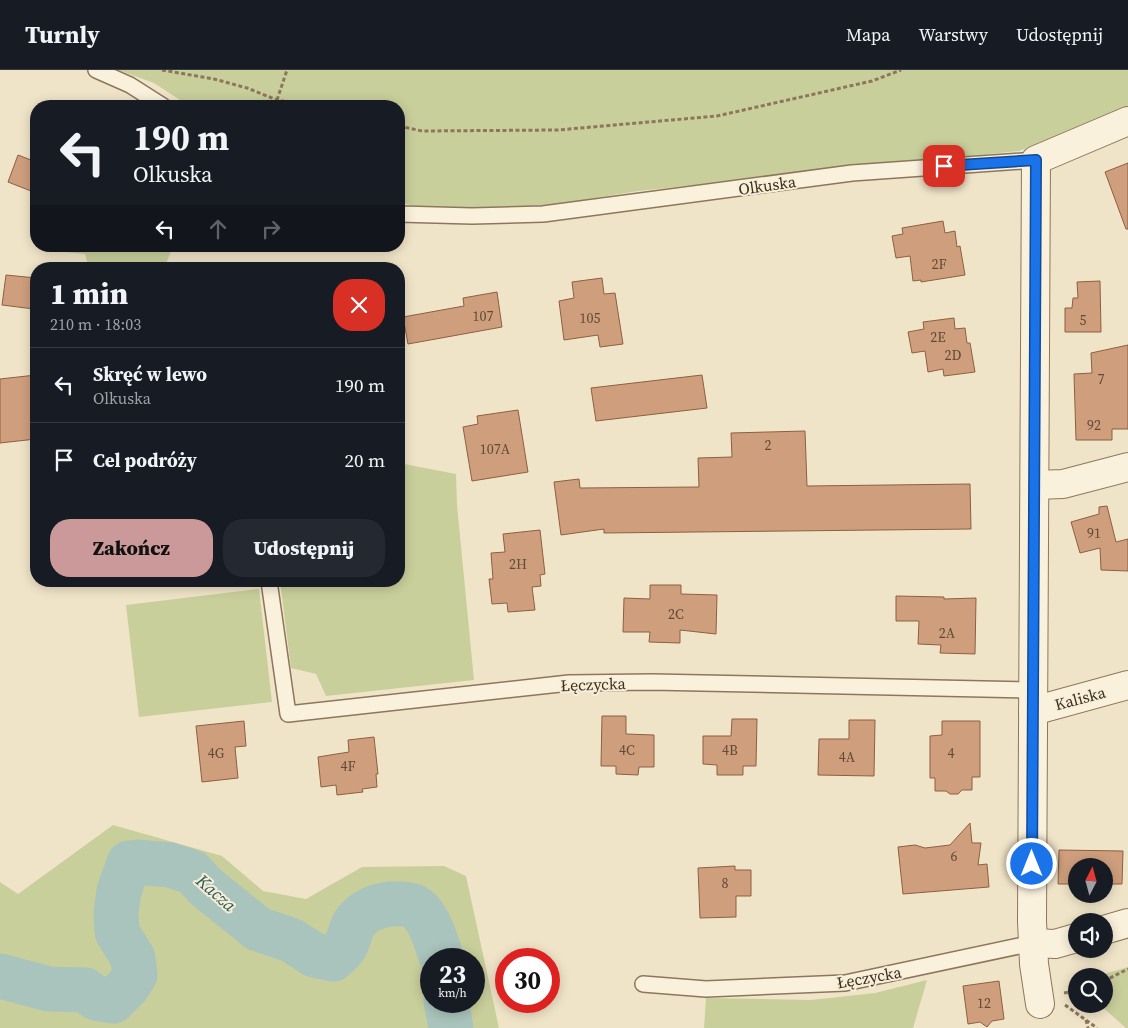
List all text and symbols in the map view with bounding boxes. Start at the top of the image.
text: Turnly [25,18,100,51]
text: Mapa [846,22,890,47]
text: Warstwy [918,22,988,47]
text: Udostępnij [1016,22,1103,47]
text: 190 m [133,114,229,162]
icon: left [50,120,115,185]
pin [923,145,965,187]
icon: arrive [930,152,958,180]
text: Olkuska [133,159,213,189]
street label: Olkuska [737,170,798,200]
icon: left [151,215,179,243]
icon: ahead [204,215,232,243]
icon: right [257,215,285,243]
house number: 2F [931,254,947,274]
text: 1 min [50,273,128,314]
button: close [333,279,385,331]
house number: 107 [473,306,494,326]
house number: 105 [580,308,601,328]
house number: 5 [1080,310,1087,330]
text: 210 m · 18:03 [50,313,141,335]
house number: 2E [930,327,946,347]
house number: 2D [945,345,962,365]
text: Skręć w lewo [93,361,207,387]
house number: 7 [1098,369,1105,389]
icon: left [50,371,78,399]
text: 190 m [335,372,385,398]
text: Olkuska [93,387,151,409]
house number: 92 [1087,415,1101,435]
house number: 2 [765,435,772,455]
house number: 107A [480,439,511,459]
icon: arrive [50,446,78,474]
text: Cel podróży [93,447,197,473]
text: 20 m [344,447,385,473]
button: Zakończ [50,519,213,577]
button: Udostępnij [223,519,385,577]
house number: 91 [1087,523,1101,543]
house number: 2H [509,554,527,574]
house number: 2C [668,604,684,624]
house number: 2A [939,623,956,643]
street label: Łęczycka [560,672,627,696]
street label: Kaliska [1052,680,1109,715]
house number: 4C [619,740,635,760]
house number: 4B [722,740,738,760]
house number: 4G [208,743,225,763]
house number: 4 [948,743,955,763]
house number: 4A [839,747,856,767]
house number: 4F [340,756,356,776]
position arrow [1005,837,1057,889]
house number: 6 [951,846,958,866]
north arrow [1068,858,1112,902]
map controls [1068,858,1113,1013]
water label: Kacza [190,867,242,918]
house number: 8 [722,873,729,893]
button: sound [1068,913,1113,958]
speed limit sign: 30 [495,948,560,1013]
text: 23 [439,957,466,991]
street label: Łęczycka [835,960,904,993]
button: search [1068,968,1113,1013]
text: km/h [438,985,467,1001]
house number: 12 [977,993,991,1013]

